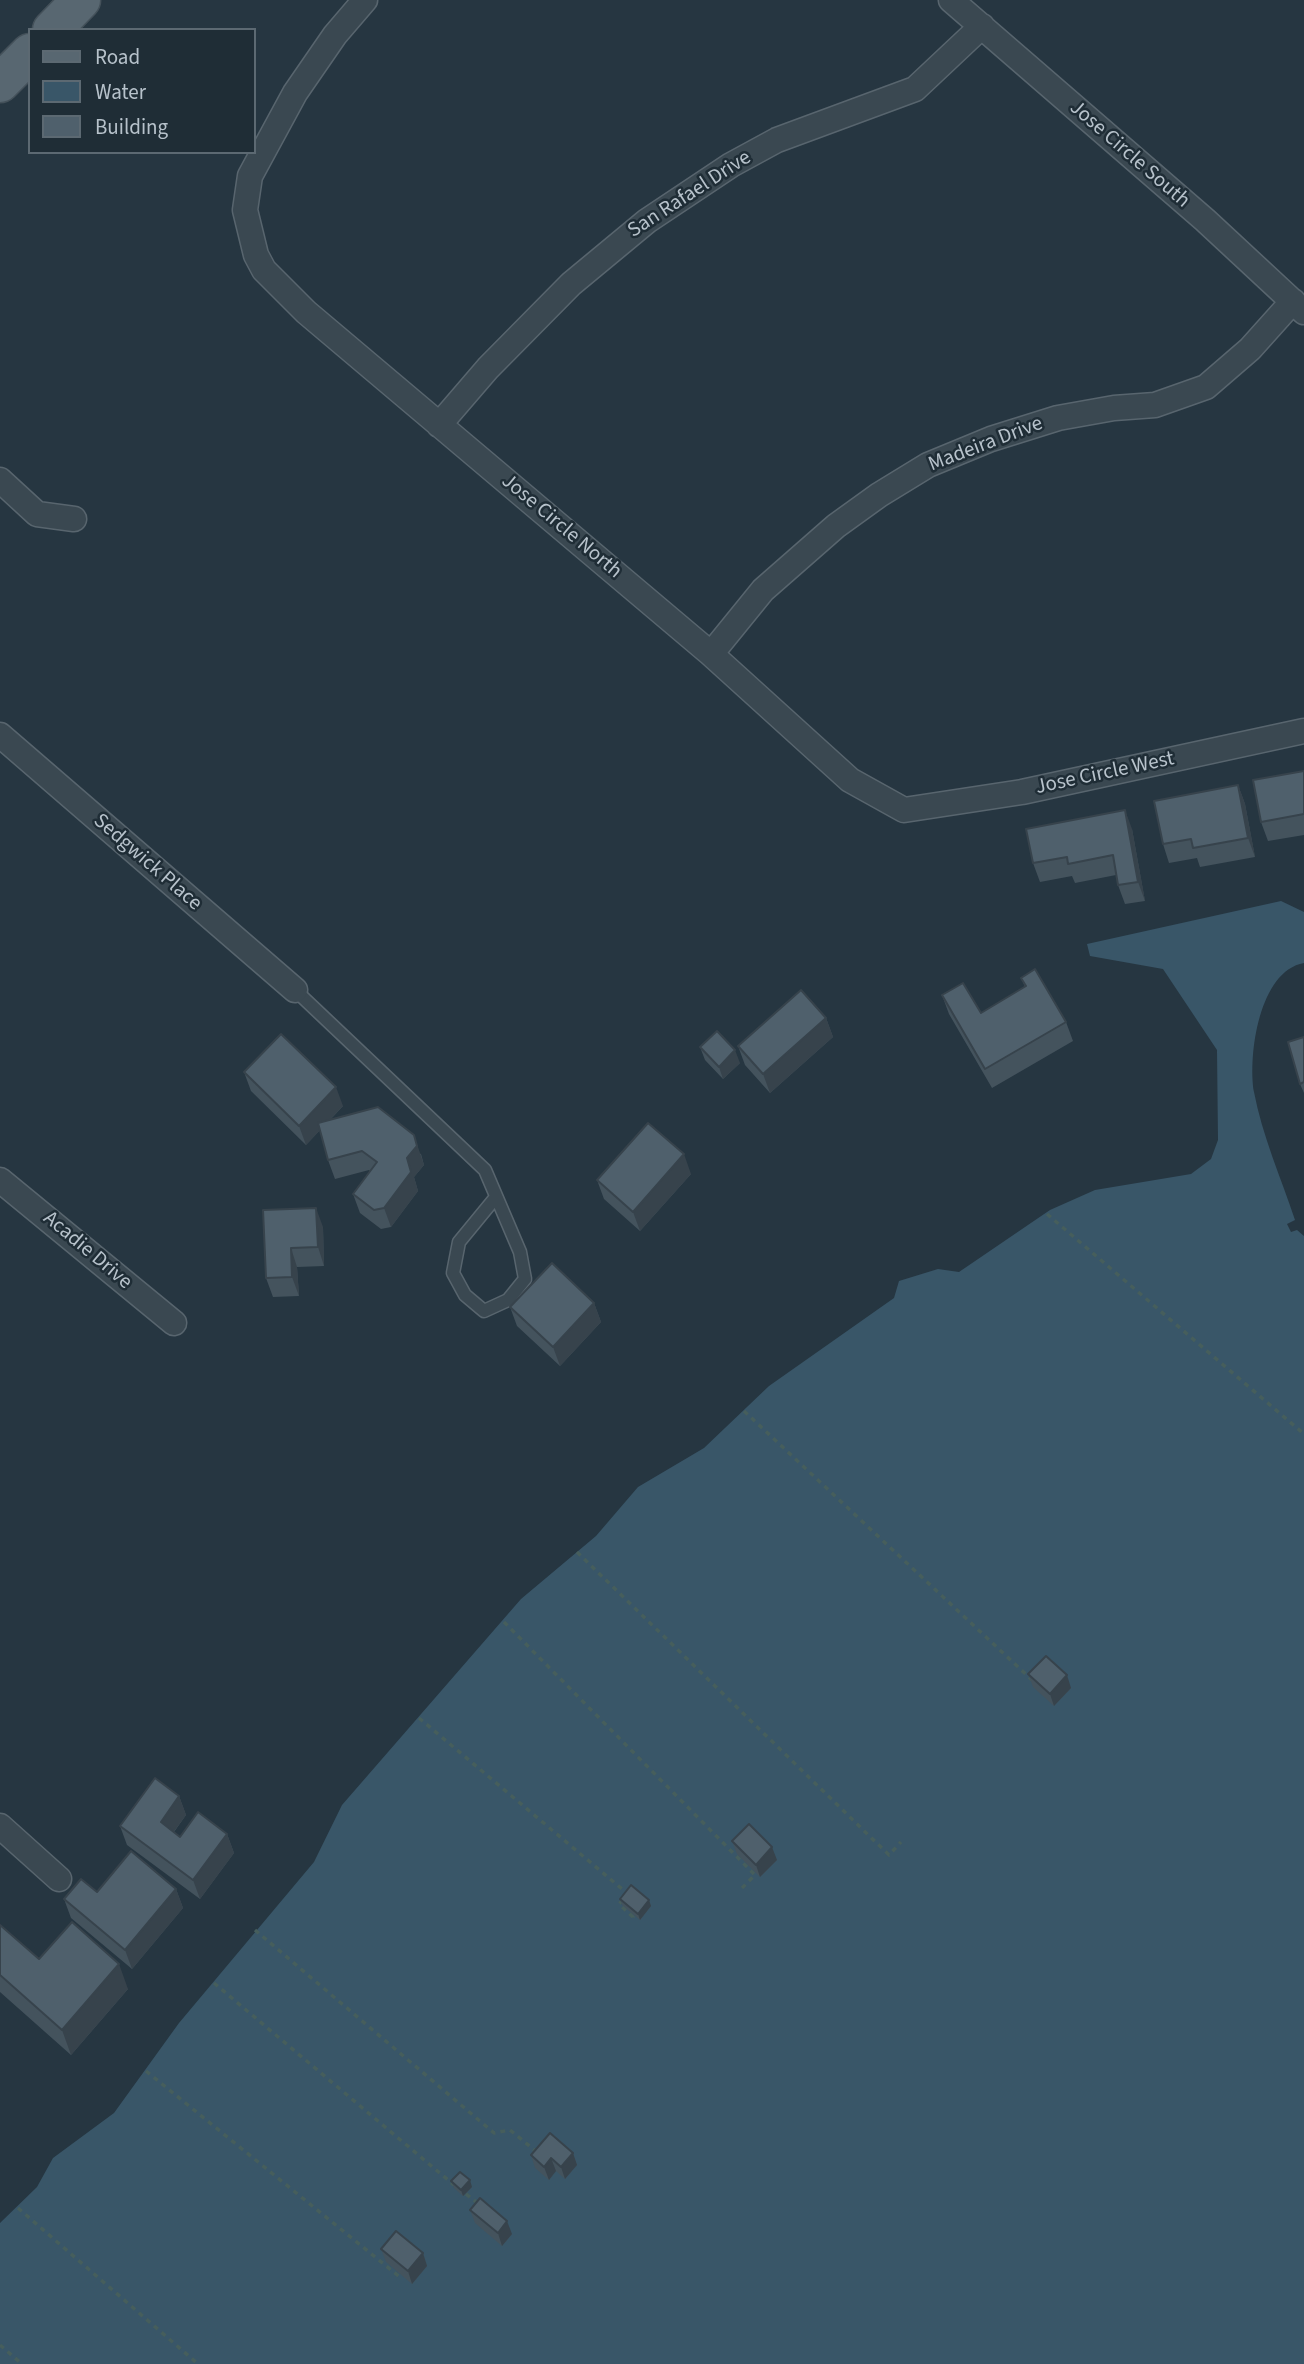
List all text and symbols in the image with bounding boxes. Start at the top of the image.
legend [28,28,256,154]
text: Road [95,42,140,72]
text: Water [95,77,146,107]
street label: Jose Circle South [1064,96,1194,214]
text: Building [95,112,168,142]
street label: San Rafael Drive [624,146,756,244]
street label: Madeira Drive [925,412,1047,478]
street label: Jose Circle North [496,469,626,585]
street label: Jose Circle West [1033,747,1177,801]
street label: Sedgwick Place [88,809,206,917]
street label: Acadie Drive [37,1207,137,1295]

